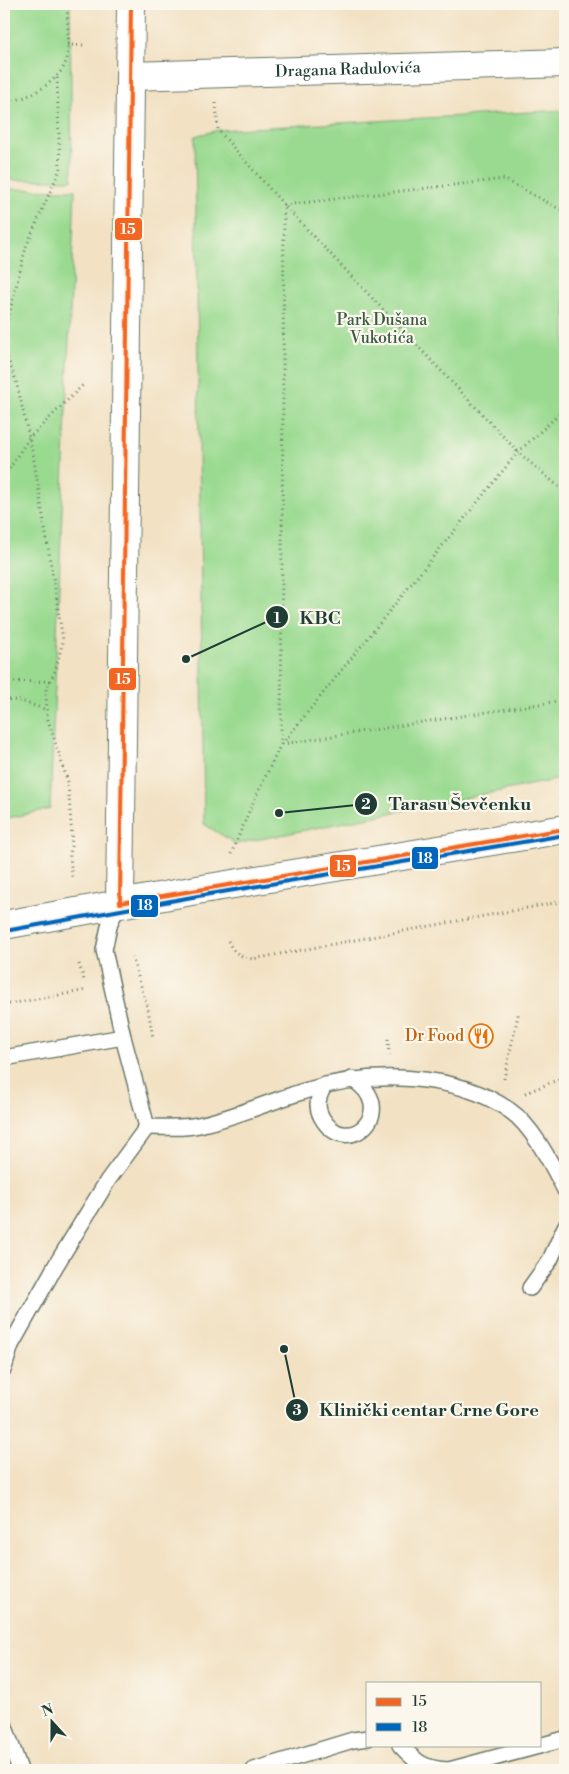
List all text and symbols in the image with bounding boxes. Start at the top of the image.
street label: Dragana Radulovića [275,57,422,82]
line badge: 15 [114,217,143,241]
text: 15 [120,221,136,239]
park label: Park Dušana Vukotića [337,310,428,348]
callout: KBC [265,601,351,634]
text: KBC [300,607,340,630]
text: 1 [273,609,281,628]
line badge: 15 [108,667,137,691]
text: 15 [115,671,131,689]
callout: Tarasu Ševčenku [353,787,541,820]
text: Tarasu Ševčenku [389,793,531,816]
text: 2 [361,795,371,814]
line badge: 18 [411,846,439,870]
text: 18 [417,850,433,868]
line badge: 15 [329,854,357,878]
text: 15 [335,858,351,876]
line badge: 18 [130,894,159,918]
text: 18 [137,897,153,915]
restaurant icon: Dr Food [468,1023,494,1049]
place label: Dr Food [405,1026,464,1046]
callout: Klinički centar Crne Gore [284,1393,549,1426]
text: Klinički centar Crne Gore [319,1399,539,1422]
text: 3 [292,1401,302,1420]
legend [366,1682,542,1746]
text: 15 [412,1692,427,1711]
north arrow [28,1696,78,1746]
text: N [39,1700,56,1721]
text: 18 [412,1718,427,1737]

